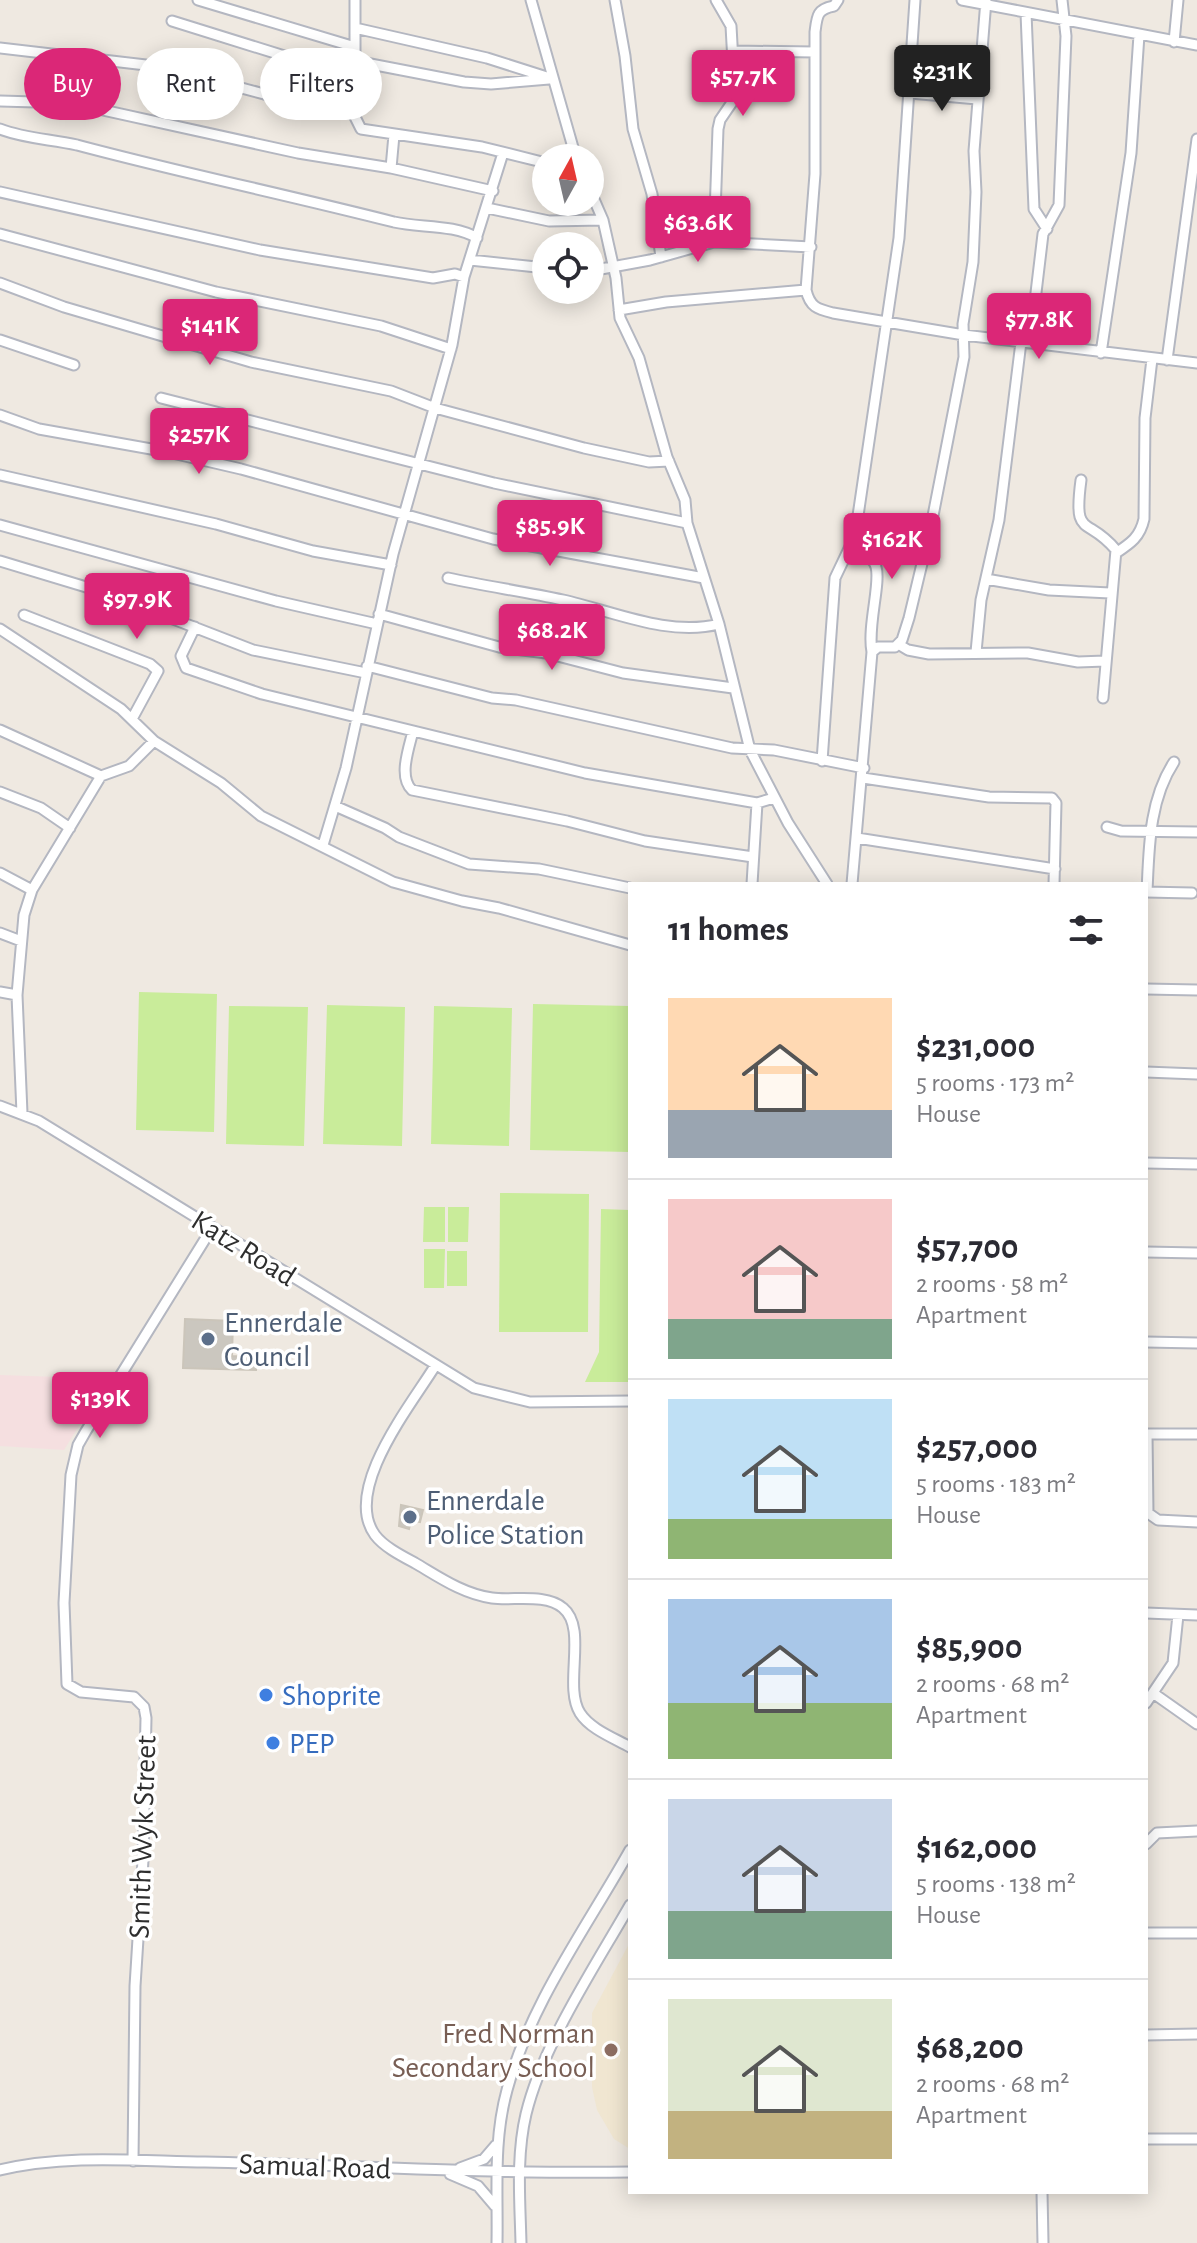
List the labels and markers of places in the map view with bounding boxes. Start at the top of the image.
pin: $231K [886,45,998,113]
pin: $57.7K [678,50,808,118]
pin: $63.6K [633,196,763,264]
pin: $77.8K [974,293,1104,361]
pin: $141K [154,299,266,367]
pin: $257K [143,408,255,476]
pin: $85.9K [485,500,615,568]
pin: $162K [836,513,948,581]
pin: $97.9K [72,573,202,641]
pin: $68.2K [487,604,617,672]
place label: Ennerdale Council [224,1308,343,1372]
marker: Ennerdale Council [199,1330,217,1348]
pin: $139K [44,1372,156,1440]
place label: Ennerdale Police Station [426,1486,584,1550]
marker: Ennerdale Police Station [401,1508,419,1526]
place label: Shoprite [282,1681,381,1711]
marker: Shoprite [257,1686,275,1704]
place label: PEP [289,1729,335,1759]
marker: PEP [264,1734,282,1752]
place label: Fred Norman Secondary School [392,2019,595,2083]
marker: Fred Norman Secondary School [602,2041,620,2059]

